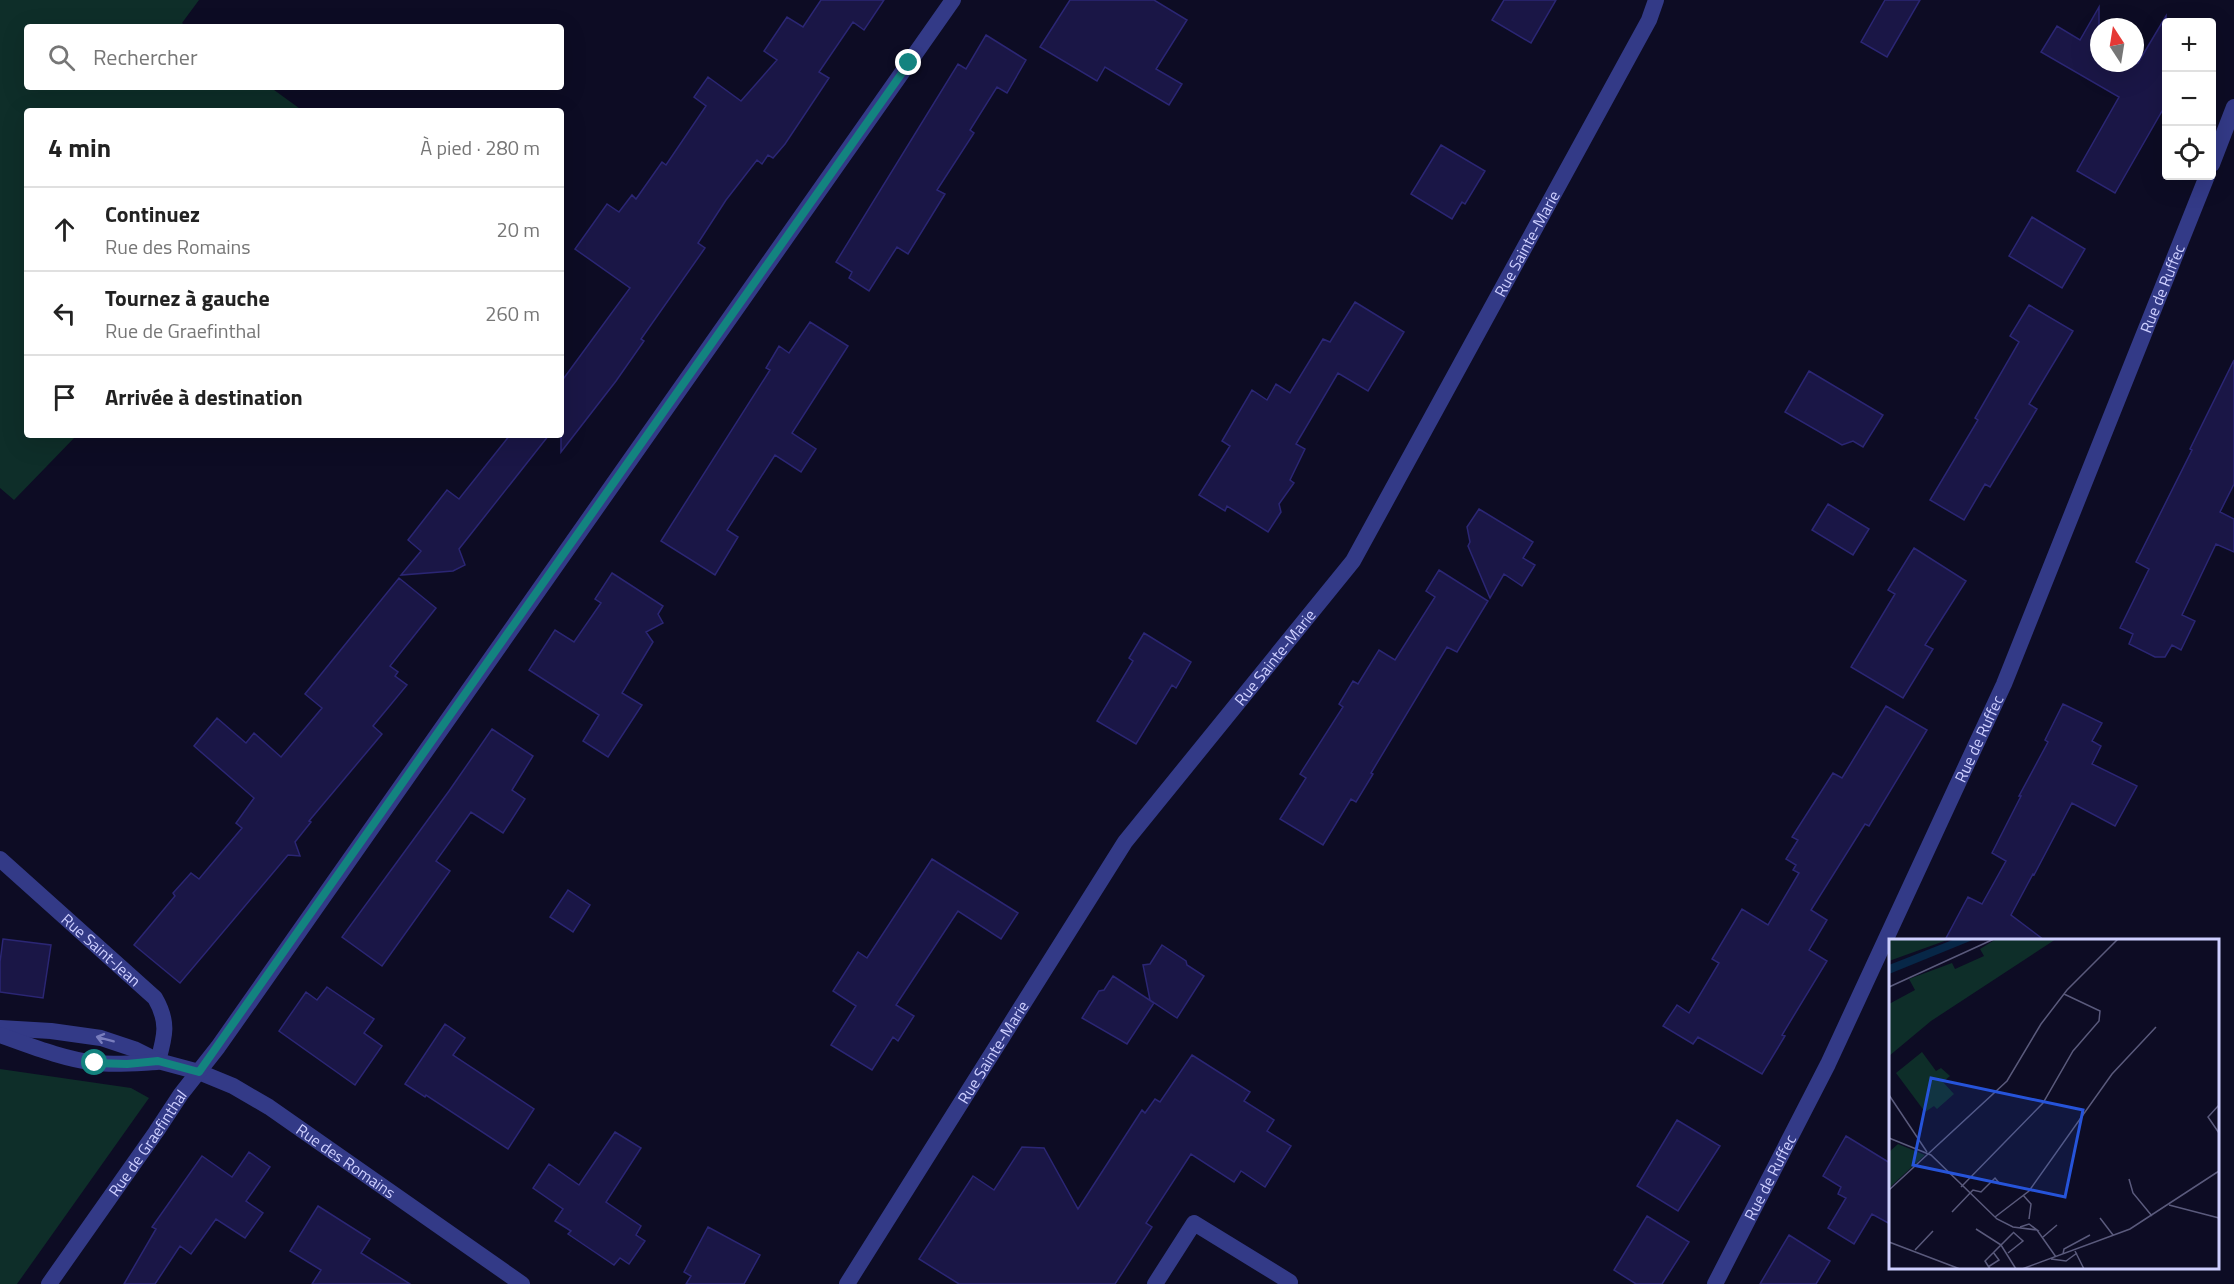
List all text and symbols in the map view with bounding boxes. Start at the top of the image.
north arrow [2090,18,2144,72]
map controls [2162,18,2216,180]
button: + [2162,18,2216,72]
search box [24,24,564,90]
text: Rechercher [93,40,198,74]
icon: search [45,41,78,74]
route end [895,49,921,75]
button: − [2162,72,2216,126]
button: locate [2162,126,2216,180]
text: 4 min [48,128,111,167]
text: À pied · 280 m [420,132,540,163]
street label: Rue Sainte-Marie [1488,186,1566,301]
text: Continuez [105,197,200,231]
icon: ahead [48,213,81,246]
text: 20 m [496,214,540,245]
text: Rue des Romains [105,231,251,262]
street label: Rue de Ruffec [2133,240,2191,337]
text: Tournez à gauche [105,281,270,315]
icon: left [48,297,81,330]
text: 260 m [485,298,540,329]
text: Rue de Graefinthal [105,315,261,346]
text: Arrivée à destination [105,380,303,414]
icon: arrive [48,381,81,414]
street label: Rue Sainte-Marie [1228,604,1321,711]
street label: Rue de Ruffec [1948,691,2009,786]
street label: Rue Saint-Jean [56,908,146,992]
inset map [1889,939,2219,1269]
street label: Rue Sainte-Marie [951,996,1034,1108]
one-way arrow [95,1033,114,1045]
route start [81,1049,107,1075]
street label: Rue de Graefinthal [102,1084,192,1201]
street label: Rue des Romains [291,1118,401,1204]
street label: Rue de Ruffec [1738,1130,1802,1224]

